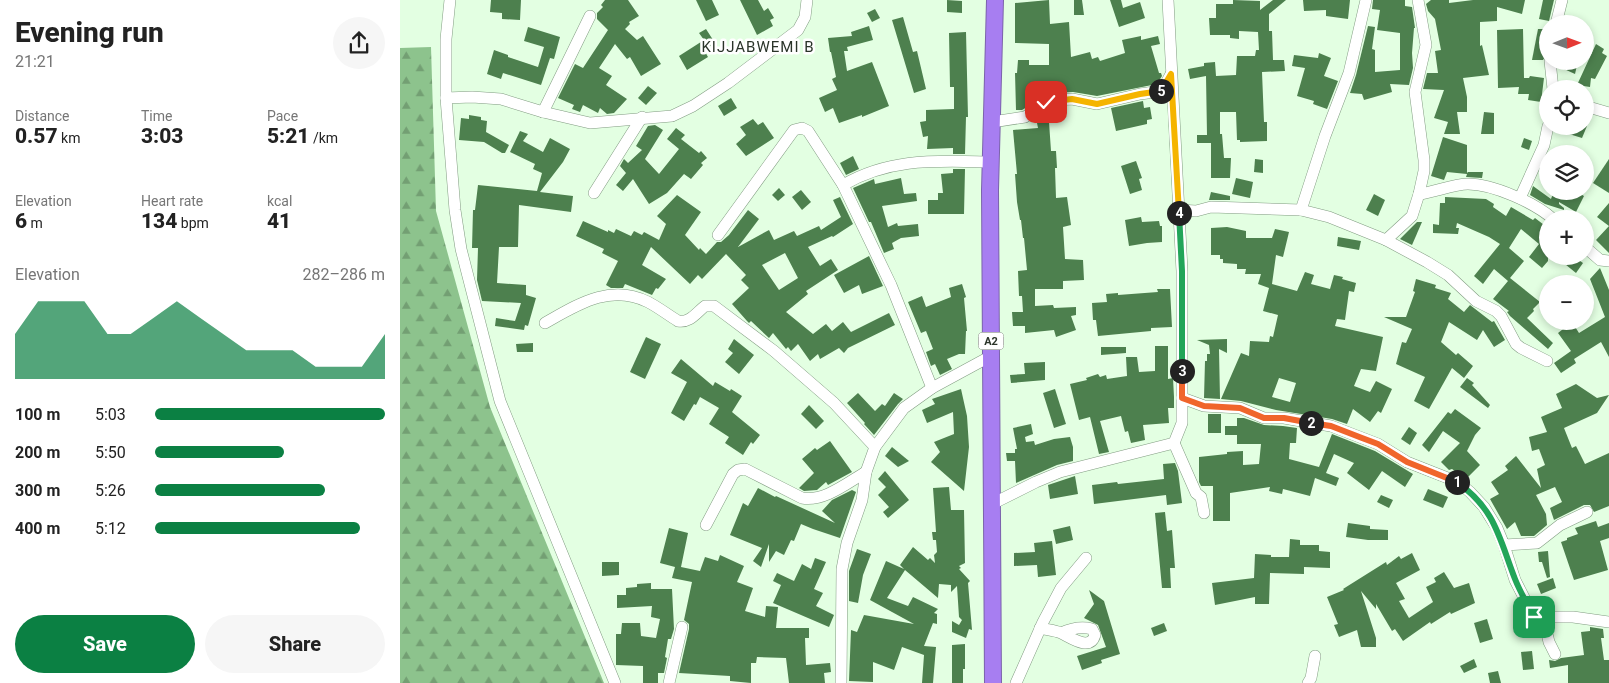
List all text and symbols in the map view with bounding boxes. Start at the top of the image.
north arrow [1539,15,1594,70]
map controls [1539,15,1594,330]
text: Evening run [15,16,164,49]
button: share [333,17,385,69]
district label: KIJJABWEMI B [701,38,815,56]
text: 21:21 [15,52,55,71]
pin: 5 [1148,78,1174,104]
button: locate [1539,80,1594,135]
pin [1025,81,1067,123]
text: 5 [1157,83,1166,99]
icon: check [1032,88,1060,116]
text: Distance [15,108,70,124]
text: Time [141,108,172,124]
text: Pace [267,108,298,124]
text: 0.57 [15,124,58,148]
text: 3:03 [141,124,183,148]
text: 5:21 [267,124,309,148]
text: km [58,130,80,146]
text: /km [309,130,338,146]
button: layers [1539,145,1594,200]
text: Elevation [15,193,72,209]
text: Heart rate [141,193,203,209]
text: kcal [267,193,292,209]
pin: 4 [1166,200,1192,226]
text: 4 [1175,205,1184,221]
text: 6 [15,209,27,233]
text: 134 [141,209,177,233]
text: 41 [267,209,291,233]
button: + [1539,210,1594,265]
text: m [27,215,43,231]
text: bpm [177,215,209,231]
text: Elevation [15,265,80,284]
text: 282–286 m [303,265,385,284]
button: − [1539,275,1594,330]
road number: A2 [978,332,1004,350]
pin: 3 [1170,358,1194,384]
text: 3 [1178,363,1187,379]
text: 100 m [15,405,60,424]
text: 5:03 [95,405,126,424]
pin: 2 [1298,410,1324,436]
text: 2 [1307,415,1316,431]
text: 200 m [15,443,60,462]
text: 5:50 [95,443,126,462]
pin: 1 [1444,470,1470,494]
text: 1 [1453,474,1462,490]
text: 300 m [15,481,60,500]
text: 5:26 [95,481,126,500]
text: 400 m [15,519,60,538]
text: 5:12 [95,519,126,538]
pin [1513,596,1555,638]
icon: arrive [1520,603,1548,631]
button: Save [15,615,195,673]
button: Share [205,615,385,673]

